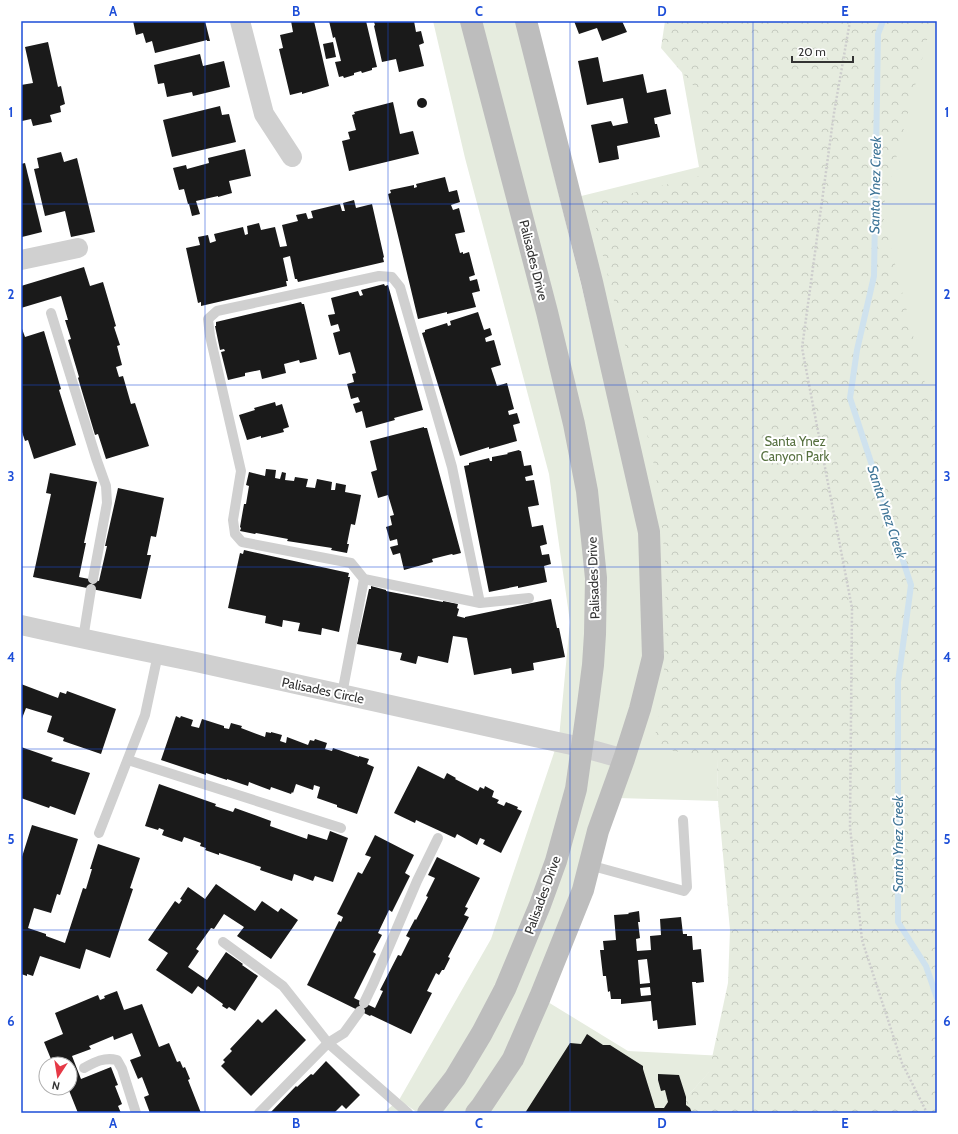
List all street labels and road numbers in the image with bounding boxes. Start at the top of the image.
street label: Palisades Drive [516,218,552,302]
street label: Palisades Drive [584,536,602,619]
street label: Palisades Circle [280,673,366,707]
street label: Palisades Drive [520,853,564,936]

